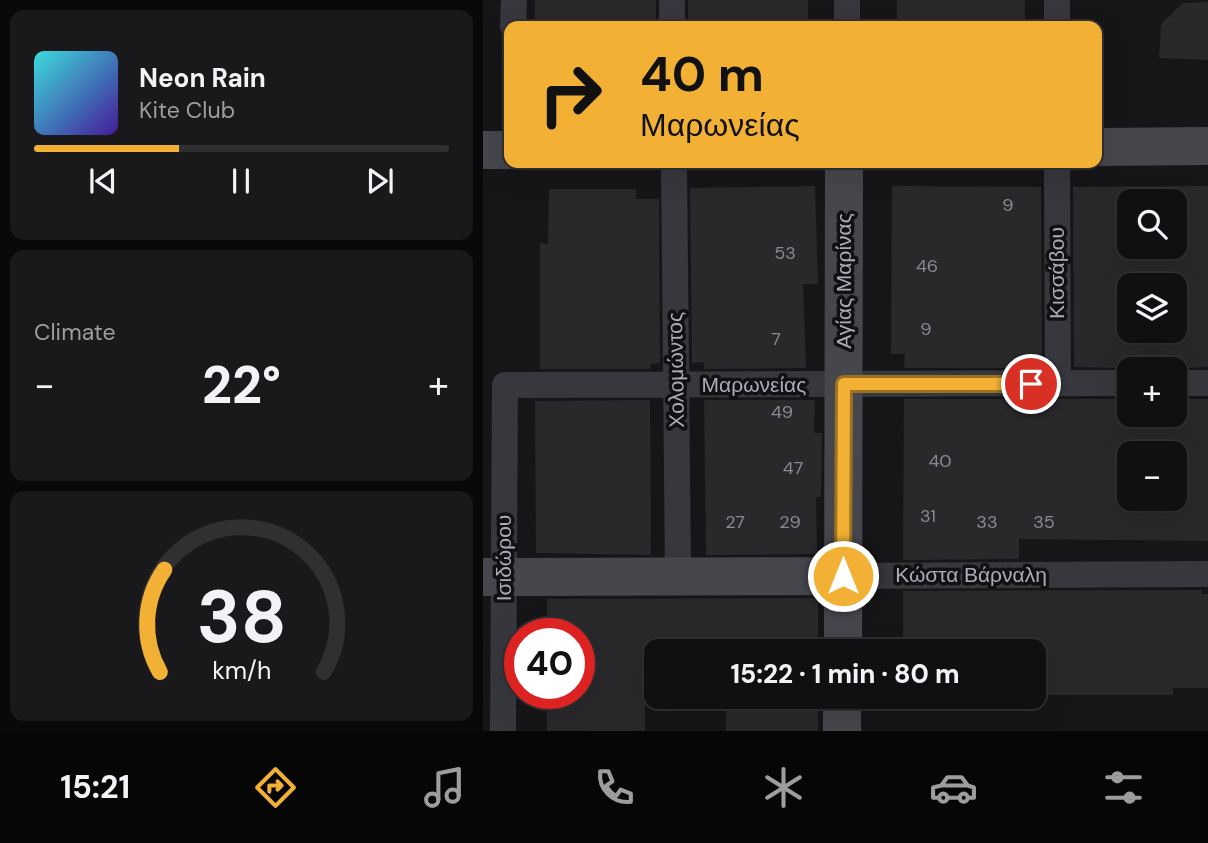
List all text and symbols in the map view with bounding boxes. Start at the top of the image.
text: 40 m [640,42,764,106]
icon: right [525,49,616,140]
text: Neon Rain [139,61,266,95]
text: Kite Club [139,95,235,125]
text: Μαρωνείας [640,104,800,146]
icon: previous [84,162,122,200]
icon: pause [222,162,260,200]
icon: next [361,162,399,200]
map controls [1117,189,1187,511]
button: search [1117,189,1187,259]
house number: 9 [1002,193,1014,217]
street label: Αγίας Μαρίνας [830,213,858,349]
street label: Κισσάβου [1043,227,1071,319]
house number: 53 [774,241,796,265]
house number: 46 [916,254,938,278]
button: layers [1117,273,1187,343]
street label: Χολομώντος [661,312,691,428]
text: Climate [34,317,116,347]
house number: 9 [920,317,932,341]
house number: 7 [771,327,781,351]
text: 22° [202,351,281,419]
pin [1001,354,1061,414]
button: + [1117,357,1187,427]
text: − [34,360,55,410]
text: + [428,360,449,410]
icon: arrive [1012,365,1050,403]
street label: Μαρωνείας [702,371,806,399]
house number: 49 [771,400,793,424]
button: − [1117,441,1187,511]
house number: 40 [928,449,952,473]
house number: 47 [783,456,803,480]
house number: 31 [920,504,936,528]
house number: 27 [725,510,745,534]
house number: 29 [779,510,801,534]
house number: 33 [976,510,998,534]
house number: 35 [1033,510,1055,534]
street label: Ισιδώρου [490,515,518,601]
position arrow [806,539,880,613]
street label: Κώστα Βάρναλη [895,561,1047,589]
text: 38 [197,570,286,665]
speed limit sign: 40 [504,618,595,709]
text: km/h [212,654,271,687]
text: 15:22 · 1 min · 80 m [730,657,960,691]
icon: directions [251,763,300,812]
icon: music [420,763,469,812]
icon: phone [590,763,639,812]
icon: climate [759,763,808,812]
icon: car [929,763,978,812]
icon: filters [1099,763,1148,812]
text: 15:21 [60,766,130,808]

